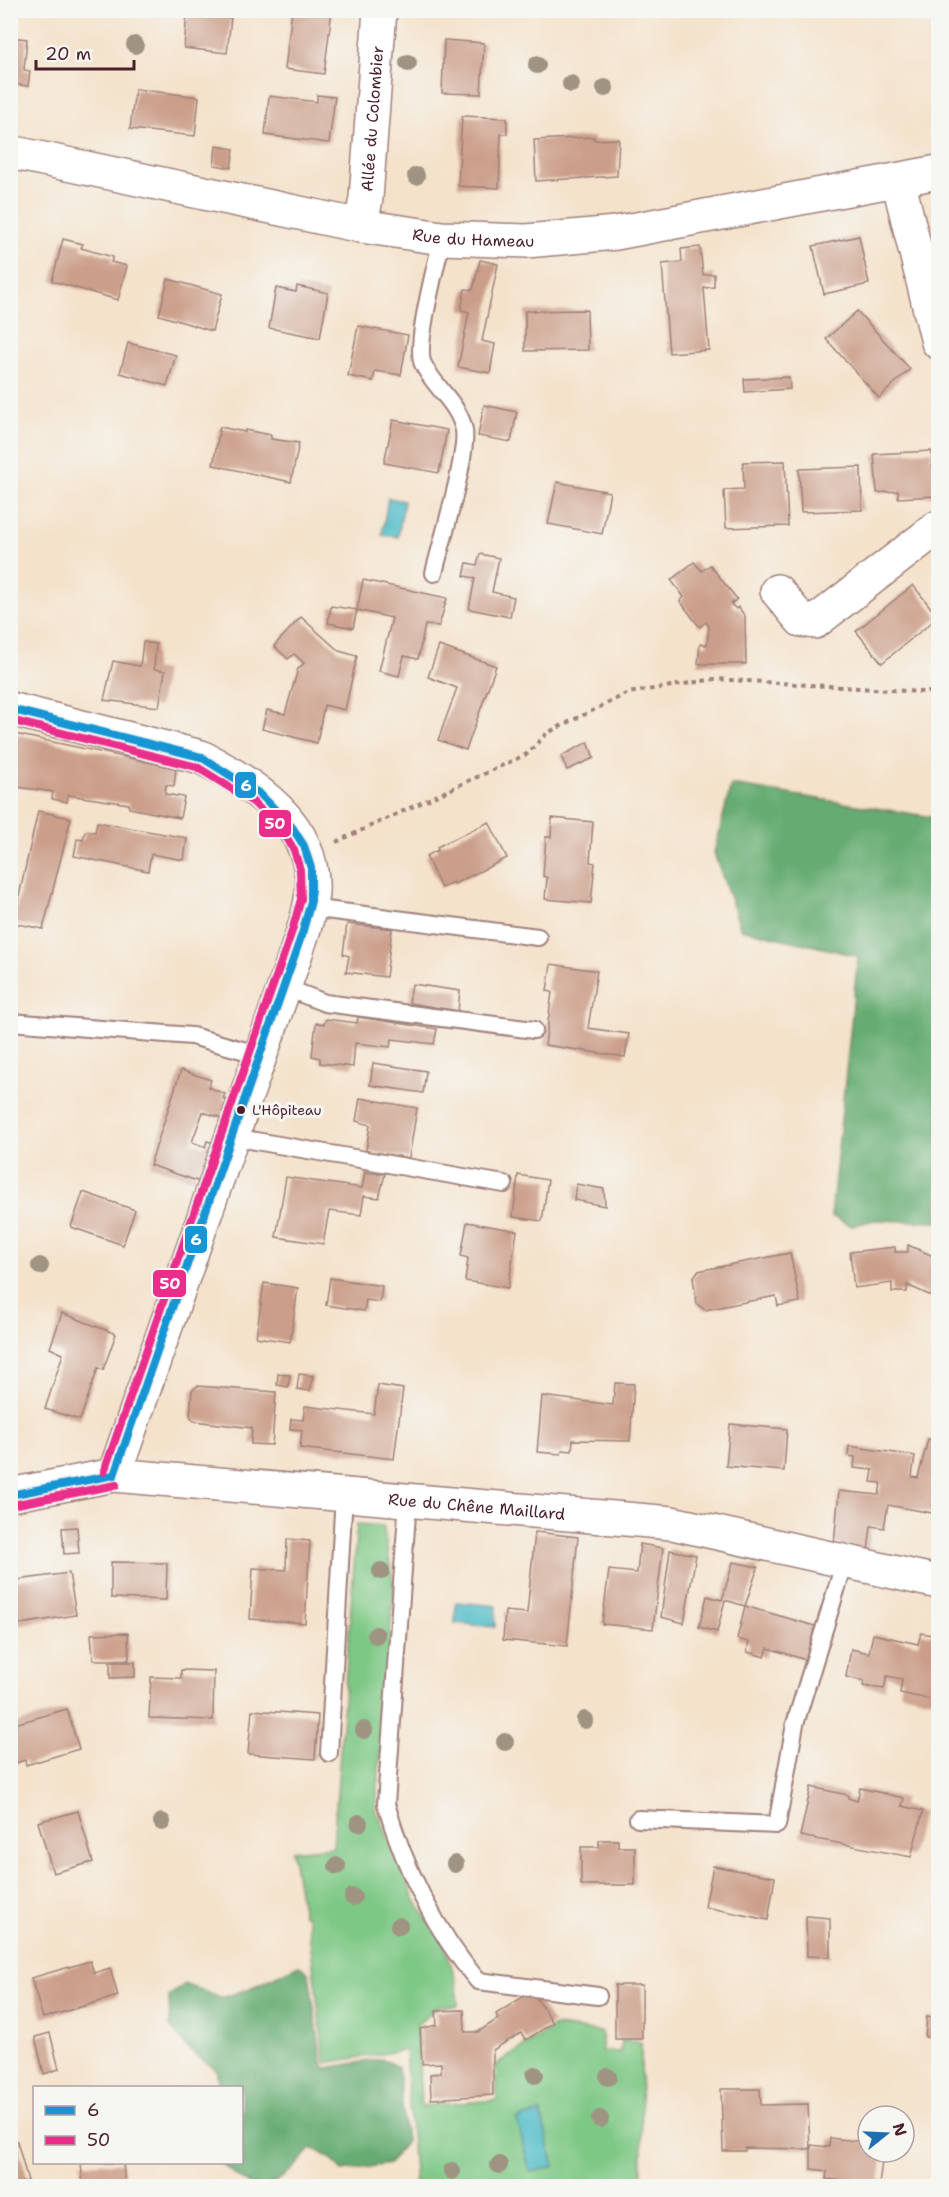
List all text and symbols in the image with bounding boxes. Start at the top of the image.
scale bar [36,33,134,71]
text: 20 m [45,42,91,66]
street label: Allée du Colombier [356,45,388,192]
street label: Rue du Hameau [411,223,535,252]
line badge: 6 [234,771,257,799]
text: 6 [240,775,252,796]
line badge: 50 [258,809,292,838]
text: 50 [264,813,286,834]
place label: L'Hôpiteau [252,1101,322,1119]
marker: L'Hôpiteau [235,1104,247,1116]
line badge: 6 [184,1225,208,1254]
text: 6 [190,1229,202,1250]
line badge: 50 [152,1269,187,1298]
text: 50 [159,1273,181,1294]
street label: Rue du Chêne Maillard [387,1488,566,1524]
legend [33,2086,243,2164]
text: 6 [87,2098,100,2122]
north arrow [856,2104,916,2164]
text: N [888,2120,912,2139]
text: 50 [87,2128,110,2152]

